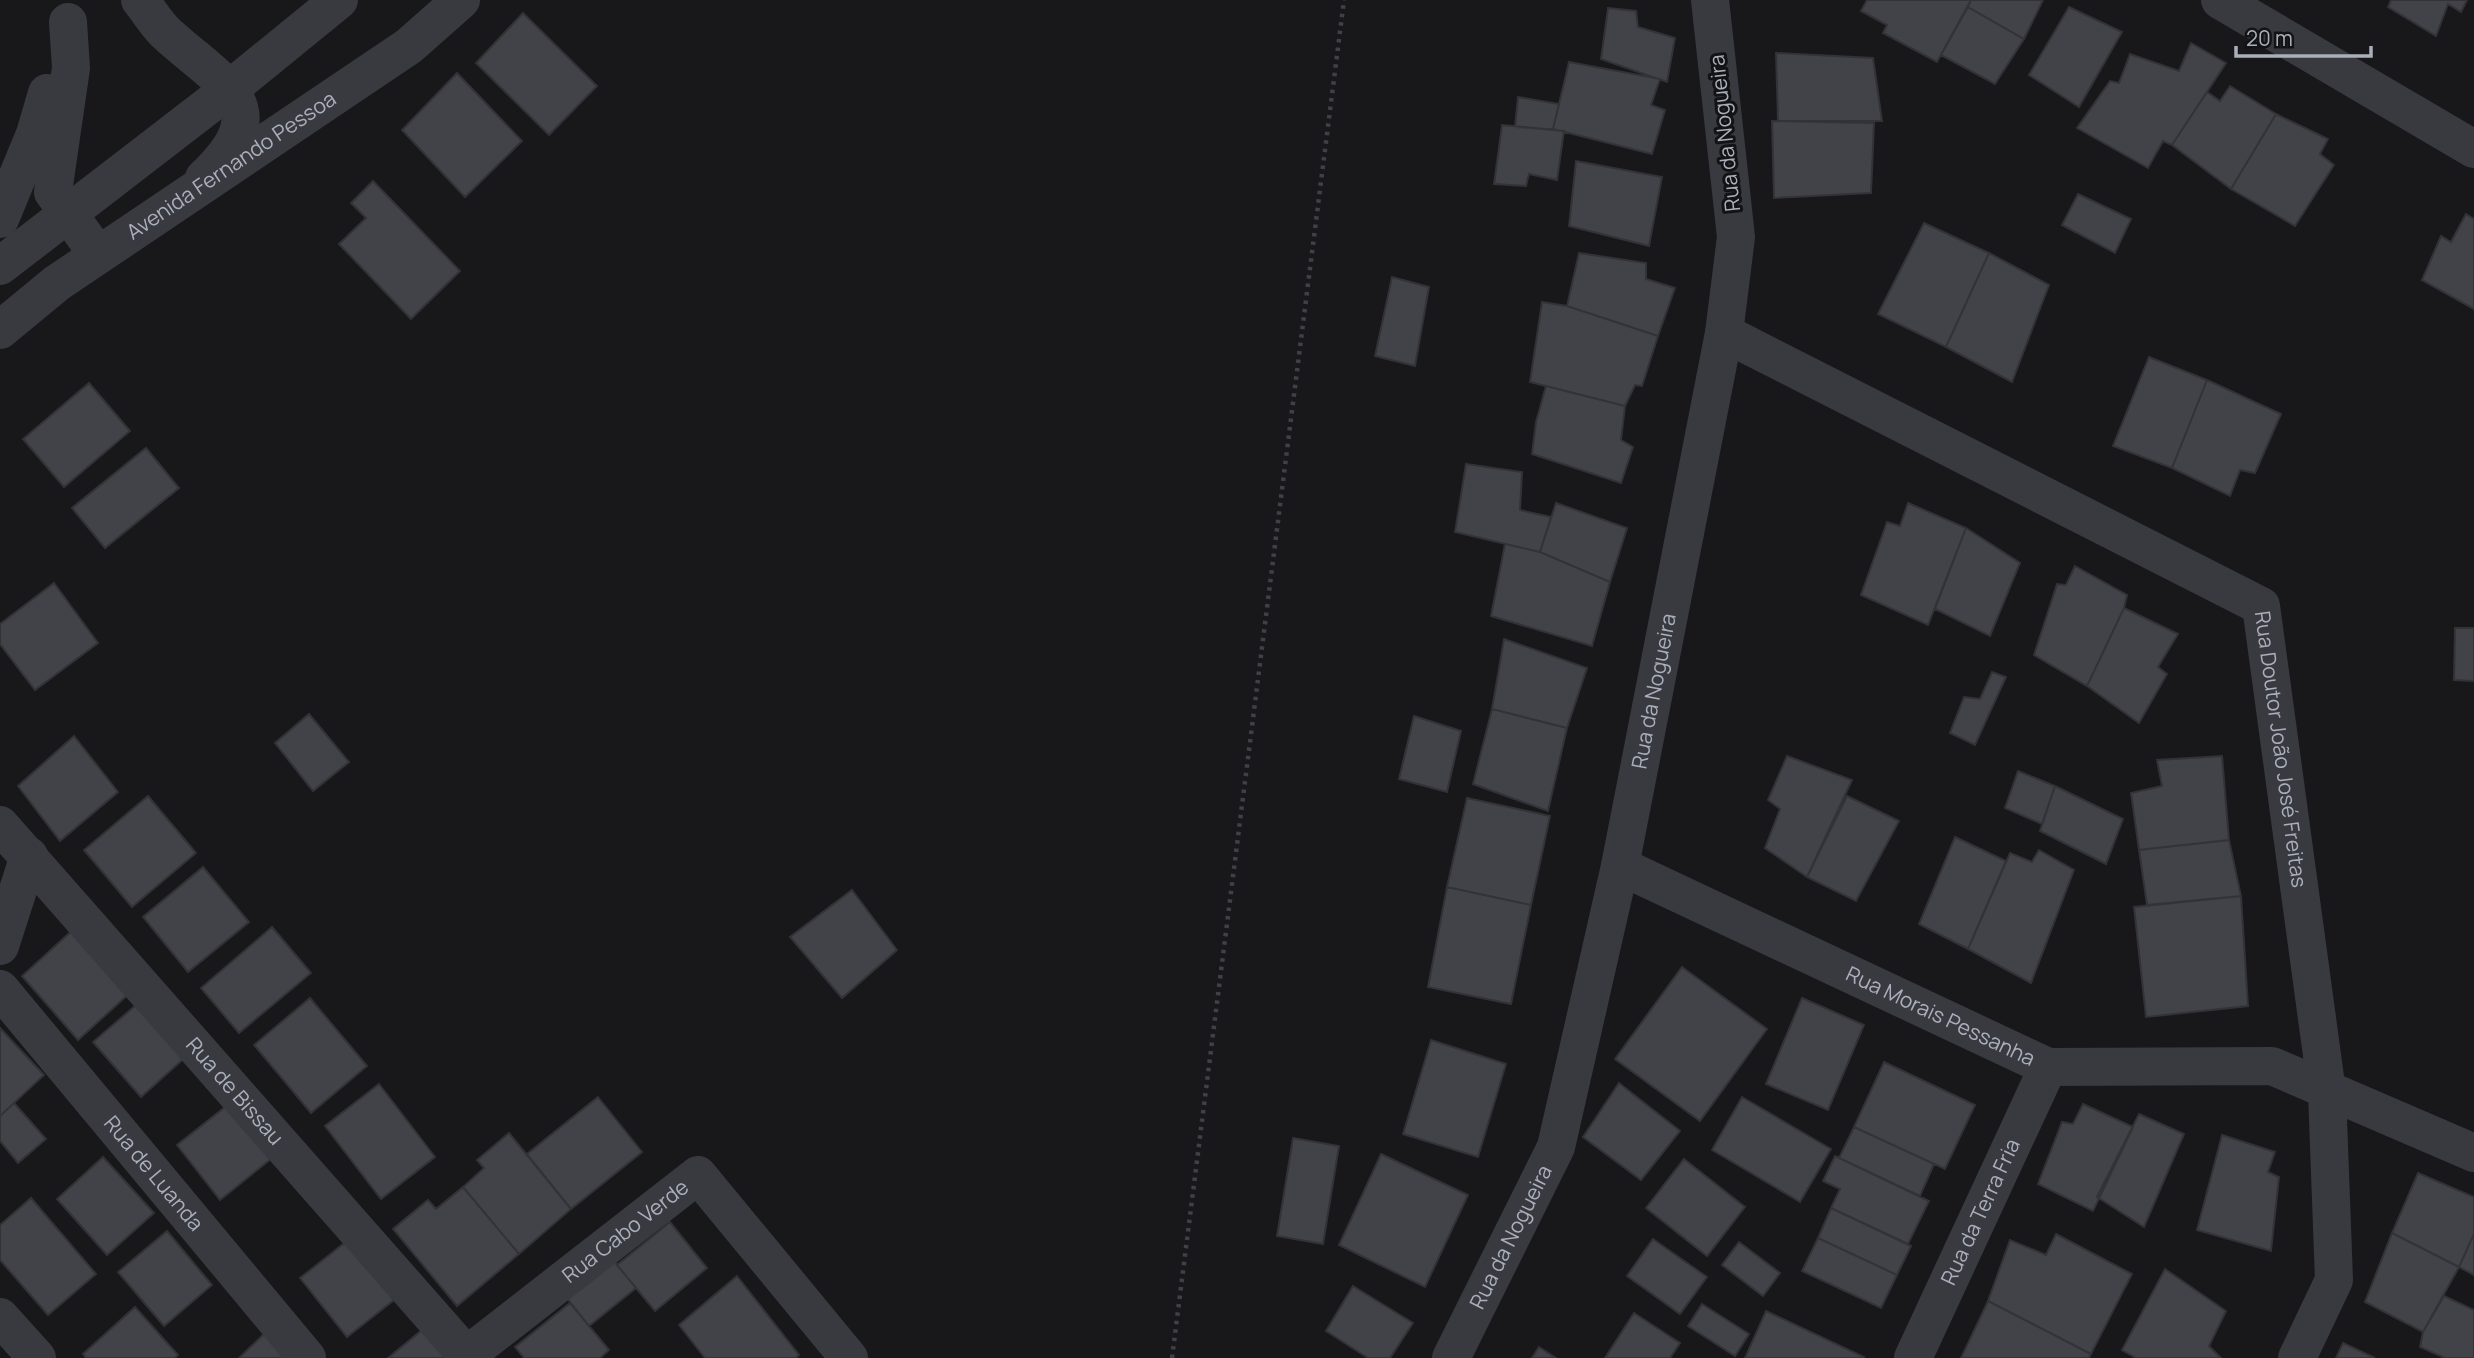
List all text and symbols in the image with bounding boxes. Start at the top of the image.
scale bar [2236,14,2371,58]
text: 20 m [2246,24,2293,52]
street label: Rua da Nogueira [1702,53,1746,213]
street label: Avenida Fernando Pessoa [120,84,341,245]
street label: Rua Doutor João José Freitas [2249,609,2314,889]
street label: Rua da Nogueira [1624,611,1682,771]
street label: Rua Morais Pessanha [1842,959,2040,1072]
street label: Rua de Bissau [180,1031,290,1151]
street label: Rua de Luanda [98,1109,210,1236]
street label: Rua da Terra Fria [1934,1134,2026,1289]
street label: Rua da Nogueira [1463,1160,1558,1314]
street label: Rua Cabo Verde [556,1173,694,1289]

